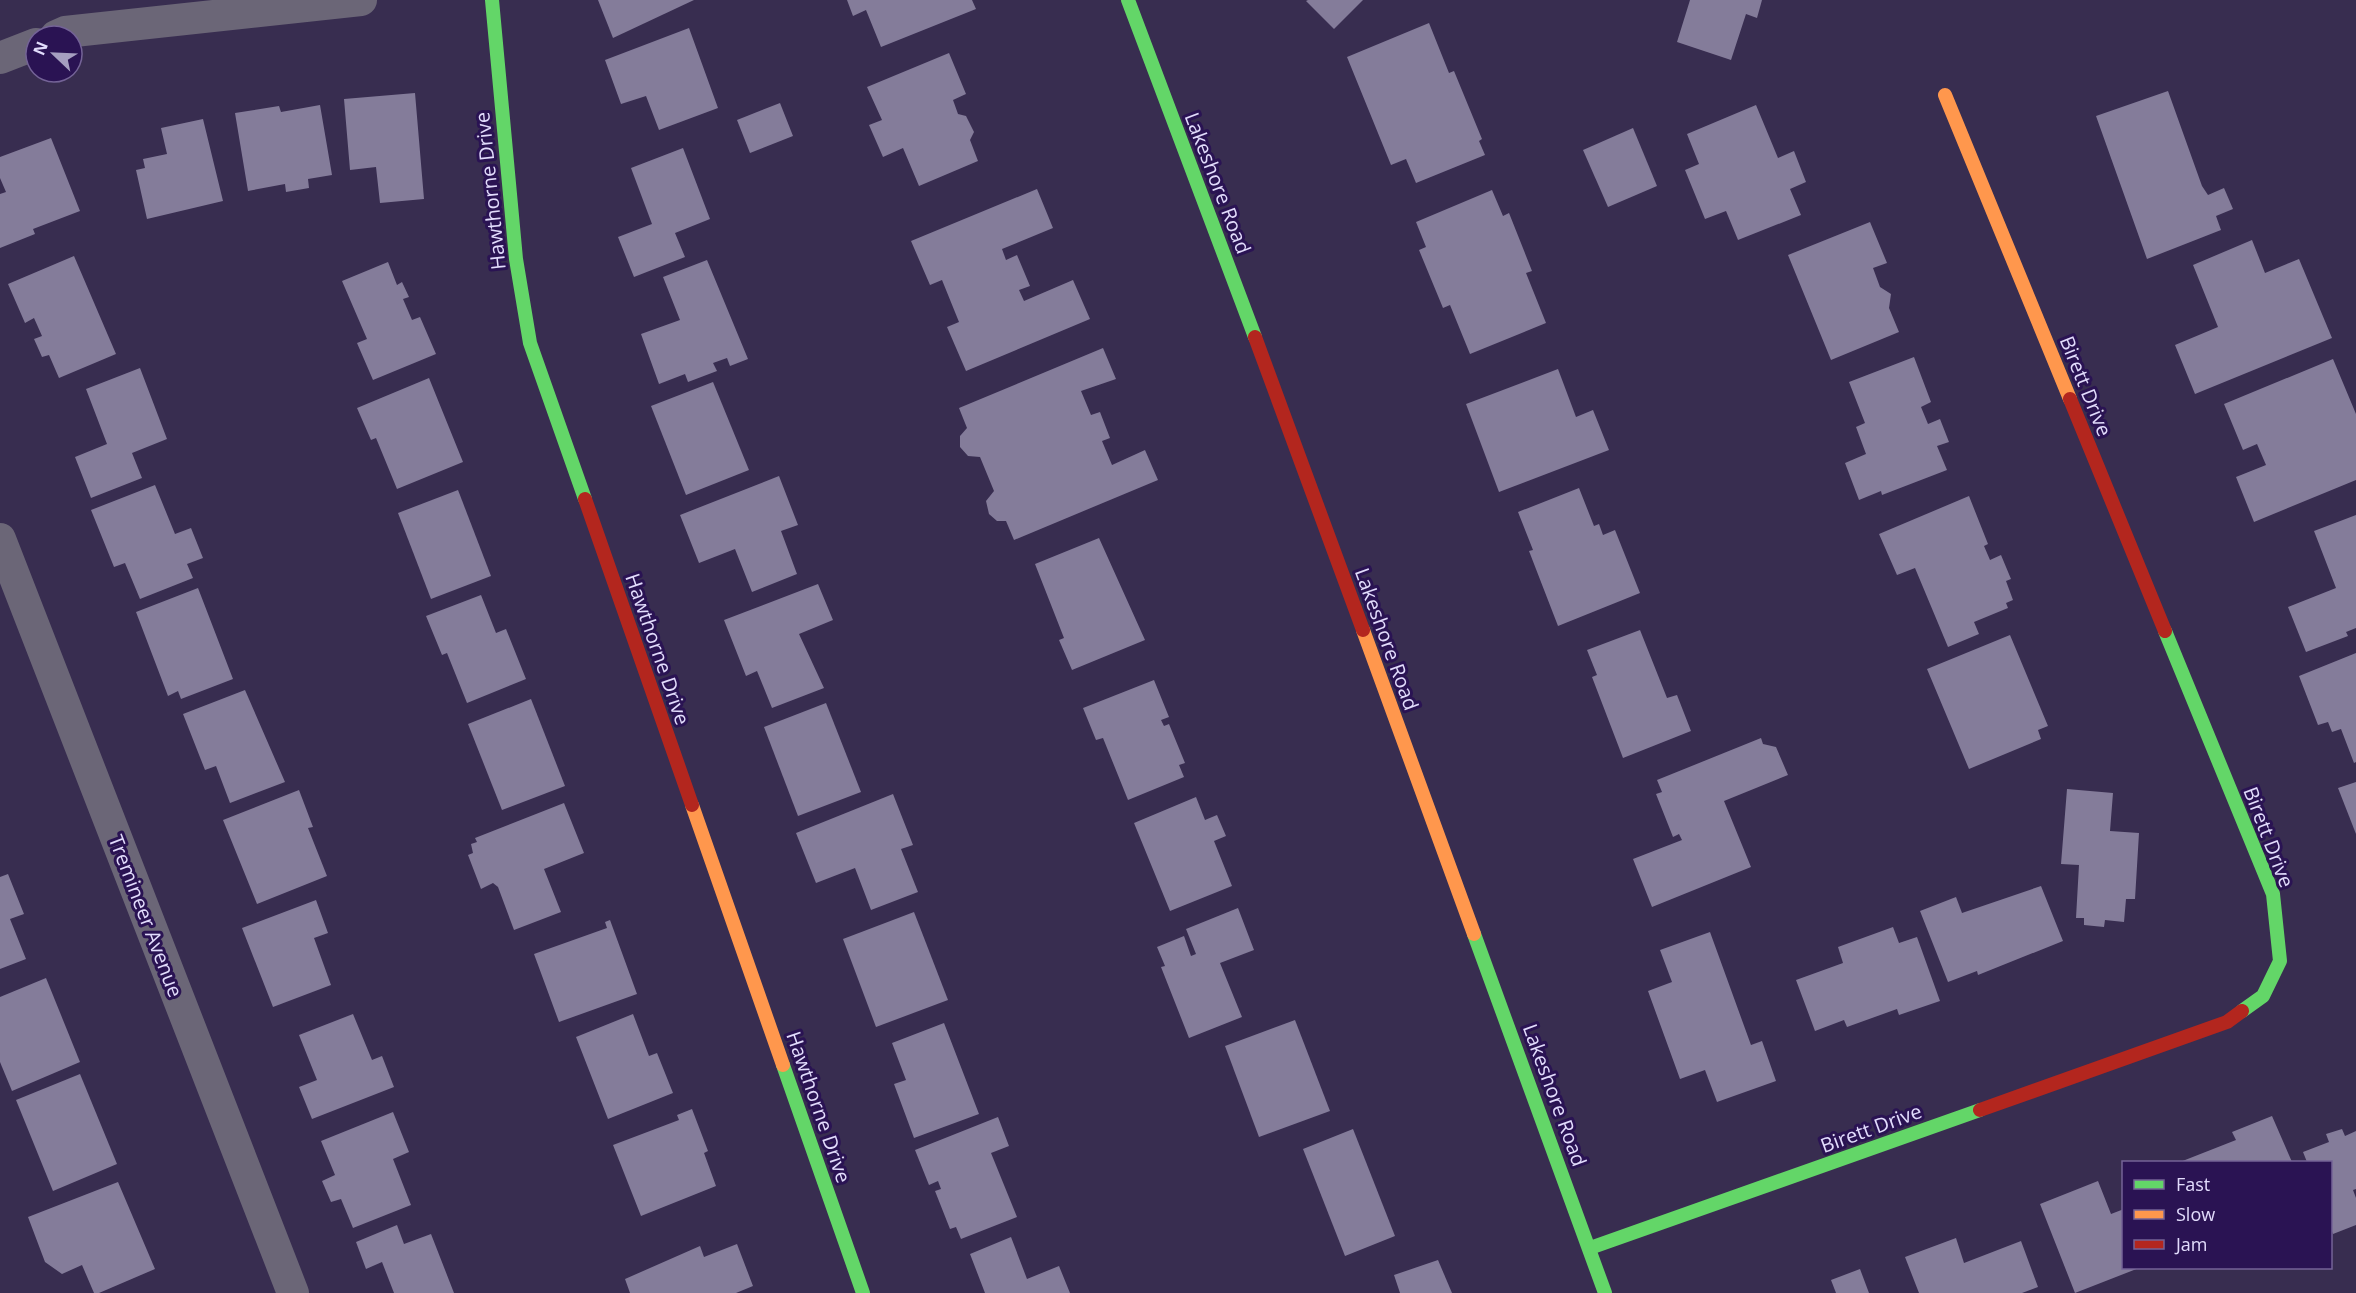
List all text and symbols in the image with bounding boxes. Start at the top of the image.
north arrow [24,24,84,84]
text: N [28,38,53,58]
street label: Lakeshore Road [1179,108,1257,258]
street label: Hawthorne Drive [468,111,512,271]
street label: Birett Drive [2054,332,2118,440]
street label: Lakeshore Road [1349,564,1425,714]
street label: Hawthorne Drive [619,570,697,728]
street label: Birett Drive [2237,783,2301,891]
street label: Tremineer Avenue [103,831,189,1001]
street label: Lakeshore Road [1517,1020,1593,1170]
street label: Hawthorne Drive [780,1028,858,1186]
street label: Birett Drive [1817,1097,1925,1159]
legend [2122,1161,2332,1269]
text: Fast [2176,1172,2210,1196]
text: Slow [2176,1202,2215,1226]
text: Jam [2174,1232,2208,1256]

